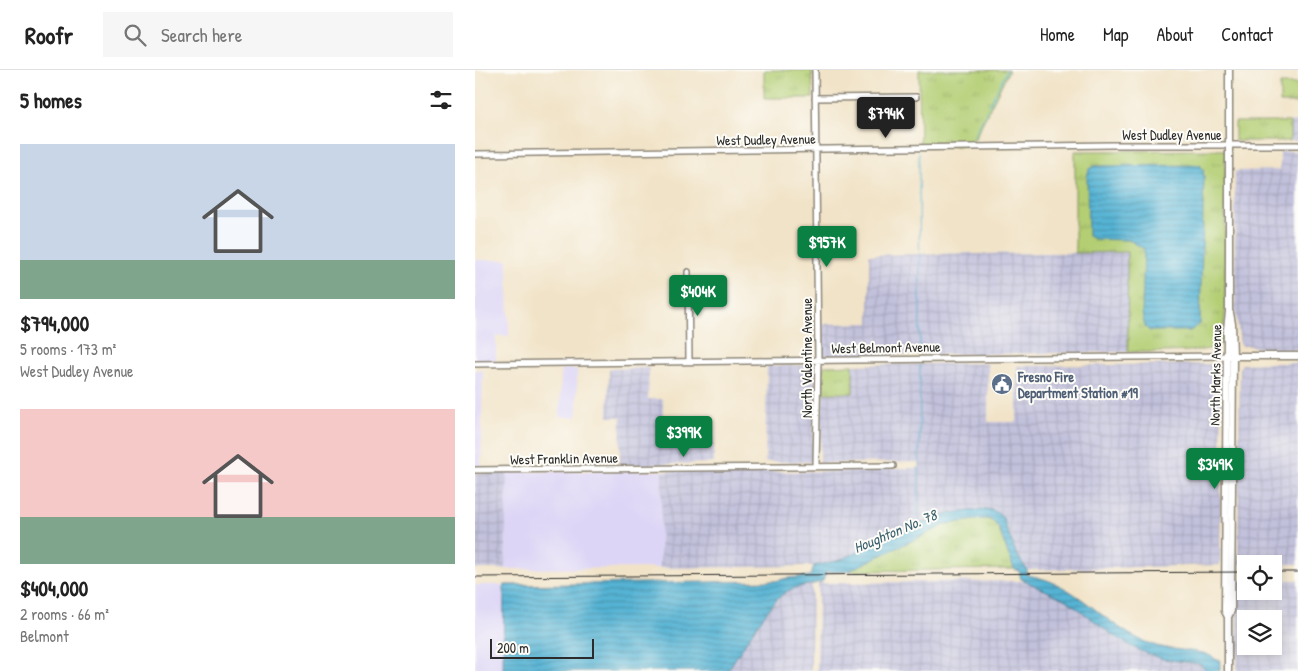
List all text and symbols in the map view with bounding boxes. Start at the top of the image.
search box [103,12,453,57]
text: Roofr [25,19,73,51]
icon: search [121,21,149,49]
text: Search here [161,22,242,48]
text: Home [1040,22,1075,47]
text: Map [1103,22,1128,47]
text: About [1156,22,1193,47]
text: Contact [1221,22,1273,47]
text: 5 homes [20,86,82,115]
icon: filters [427,86,455,114]
pin: $794K [851,97,921,139]
text: $794K [868,102,904,124]
street label: West Dudley Avenue [1122,125,1222,145]
street label: West Dudley Avenue [716,129,816,150]
icon: home [193,176,283,266]
pin: $957K [792,226,862,268]
text: $957K [808,231,846,253]
pin: $404K [663,274,733,317]
text: $404K [680,280,716,302]
street label: North Valentine Avenue [797,298,816,418]
text: $794,000 [20,309,89,338]
street label: North Marks Avenue [1205,324,1225,426]
street label: West Belmont Avenue [831,337,941,357]
text: 5 rooms · 173 m² [20,338,116,360]
text: West Dudley Avenue [20,360,133,382]
place label: Fresno Fire Department Station #19 [1017,367,1139,404]
public building icon: Fresno Fire Department Station #19 [990,372,1014,396]
pin: $399K [649,416,719,458]
text: $399K [666,421,702,443]
icon: home [193,441,283,531]
street label: West Franklin Avenue [510,448,618,468]
pin: $349K [1180,448,1250,490]
text: $349K [1197,453,1233,475]
water label: Houghton No. 78 [850,503,942,558]
map controls [1237,555,1282,655]
button: locate [1237,555,1282,600]
text: $404,000 [20,574,88,603]
text: 2 rooms · 66 m² [20,603,109,625]
button: layers [1237,610,1282,655]
text: Belmont [20,625,69,647]
scale bar [490,636,594,659]
text: 200 m [497,638,529,657]

